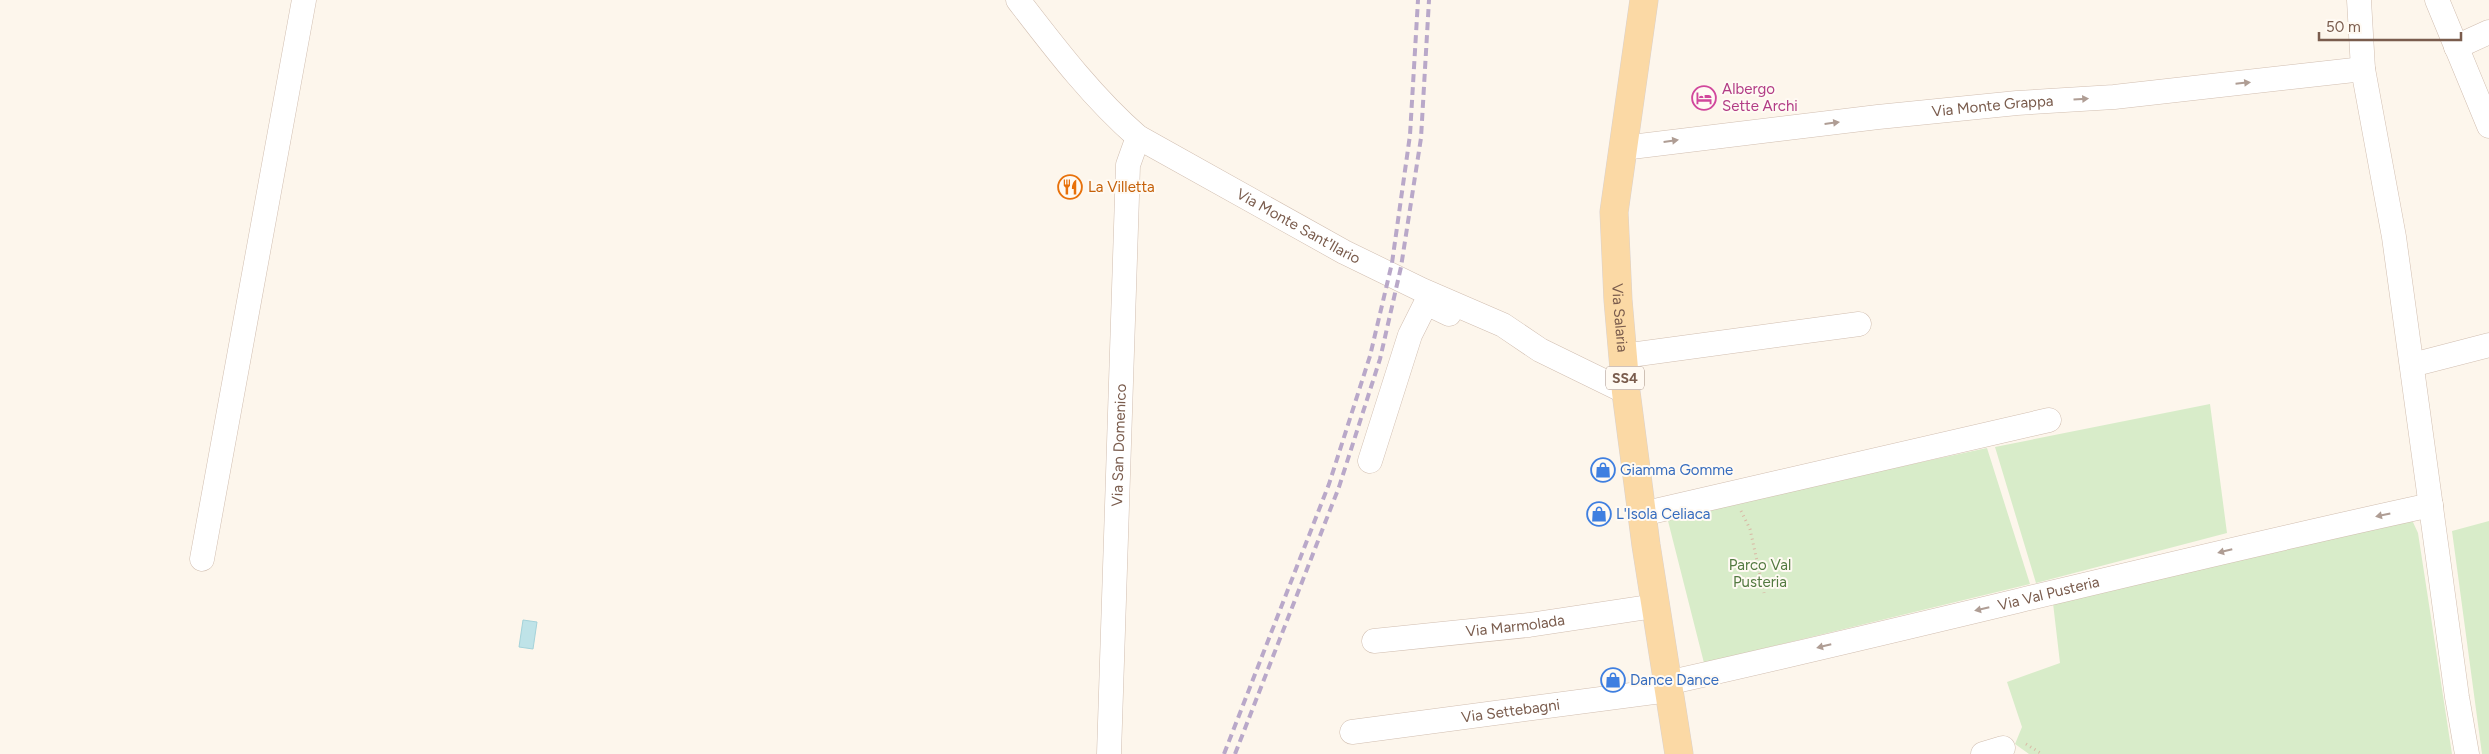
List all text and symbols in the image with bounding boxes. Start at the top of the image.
scale bar [2319,10,2462,42]
text: 50 m [2326,18,2361,36]
one-way arrow [2235,79,2251,87]
place label: Albergo Sette Archi [1722,80,1798,115]
hotel icon: Albergo Sette Archi [1691,85,1717,111]
street label: Via Monte Grappa [1931,92,2054,121]
one-way arrow [2074,95,2090,103]
one-way arrow [1825,119,1841,127]
one-way arrow [1663,137,1679,145]
restaurant icon: La Villetta [1057,174,1083,200]
place label: La Villetta [1088,178,1155,196]
street label: Via Monte Sant'Ilario [1233,185,1364,268]
street label: Via Salaria [1608,283,1632,353]
road number: SS4 [1606,366,1644,389]
street label: Via San Domenico [1108,383,1130,507]
shop icon: Giamma Gomme [1590,457,1616,483]
place label: Giamma Gomme [1620,461,1733,479]
shop icon: L'Isola Celiaca [1586,501,1612,527]
place label: L'Isola Celiaca [1616,505,1710,523]
one-way arrow [2376,511,2391,519]
one-way arrow [2217,547,2233,555]
park label: Parco Val Pusteria [1729,556,1791,591]
street label: Via Val Pusteria [1996,573,2101,614]
one-way arrow [1974,605,1989,613]
street label: Via Marmolada [1465,611,1566,640]
one-way arrow [1816,642,1831,650]
shop icon: Dance Dance [1600,667,1626,693]
place label: Dance Dance [1630,671,1719,689]
street label: Via Settebagni [1460,696,1561,726]

